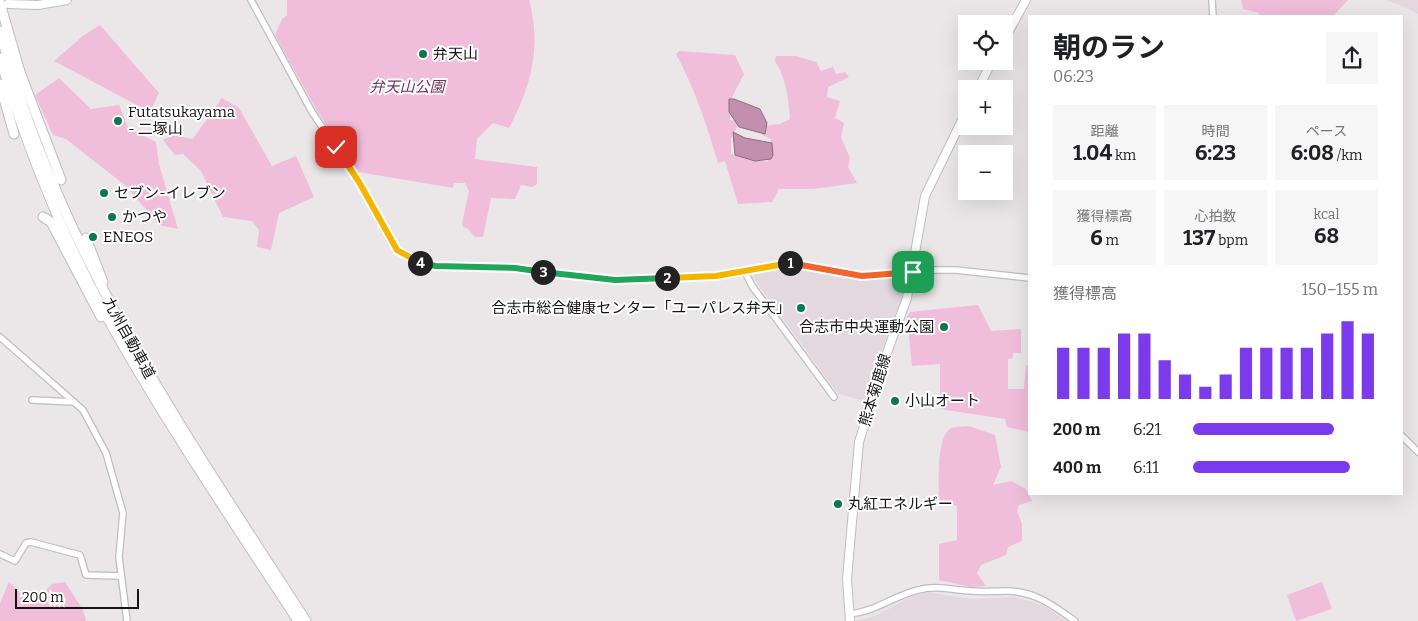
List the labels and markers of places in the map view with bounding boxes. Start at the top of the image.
place label: 弁天山 [433,45,478,63]
marker: 弁天山 [417,48,429,60]
place label: Futatsukayama - 二塚山 [128,103,235,138]
marker: Futatsukayama - 二塚山 [112,115,124,127]
pin [315,126,357,168]
place label: セブン-イレブン [114,184,226,202]
marker: セブン-イレブン [98,187,110,199]
place label: かつや [122,208,167,226]
marker: かつや [106,211,118,223]
place label: ENEOS [103,228,153,246]
marker: ENEOS [87,231,99,243]
pin: 4 [408,250,432,276]
pin: 1 [778,250,802,276]
pin [892,251,934,293]
pin: 3 [530,260,556,284]
pin: 2 [654,266,680,290]
place label: 合志市総合健康センター「ユーパレス弁天」 [491,299,791,317]
marker: 合志市総合健康センター「ユーパレス弁天」 [795,302,807,314]
place label: 合志市中央運動公園 [799,318,934,336]
marker: 合志市中央運動公園 [938,321,950,333]
place label: 小山オート [905,392,980,410]
marker: 小山オート [889,395,901,407]
place label: 丸紅エネルギー [848,495,953,513]
marker: 丸紅エネルギー [832,498,844,510]

